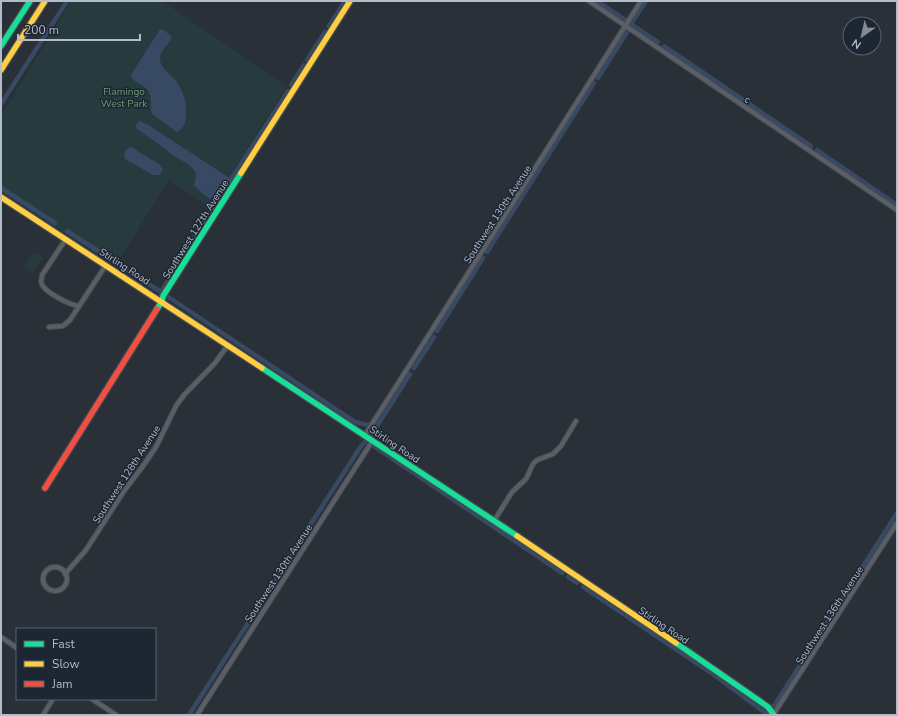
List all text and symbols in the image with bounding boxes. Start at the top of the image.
scale bar [18,16,140,42]
north arrow [842,16,882,56]
text: 200 m [24,22,59,38]
text: N [849,35,864,52]
park label: Flamingo West Park [101,85,148,111]
street label: c [742,93,754,107]
street label: Southwest 130th Avenue [461,163,535,266]
street label: Southwest 127th Avenue [160,177,232,282]
street label: Stirling Road [96,245,153,289]
street label: Southwest 128th Avenue [90,423,164,526]
street label: Stirling Road [366,423,423,467]
street label: Southwest 130th Avenue [242,522,316,625]
street label: Southwest 136th Avenue [793,564,867,667]
street label: Stirling Road [635,604,692,648]
legend [16,628,156,700]
text: Fast [52,636,75,652]
text: Slow [52,656,80,672]
text: Jam [51,676,73,692]

